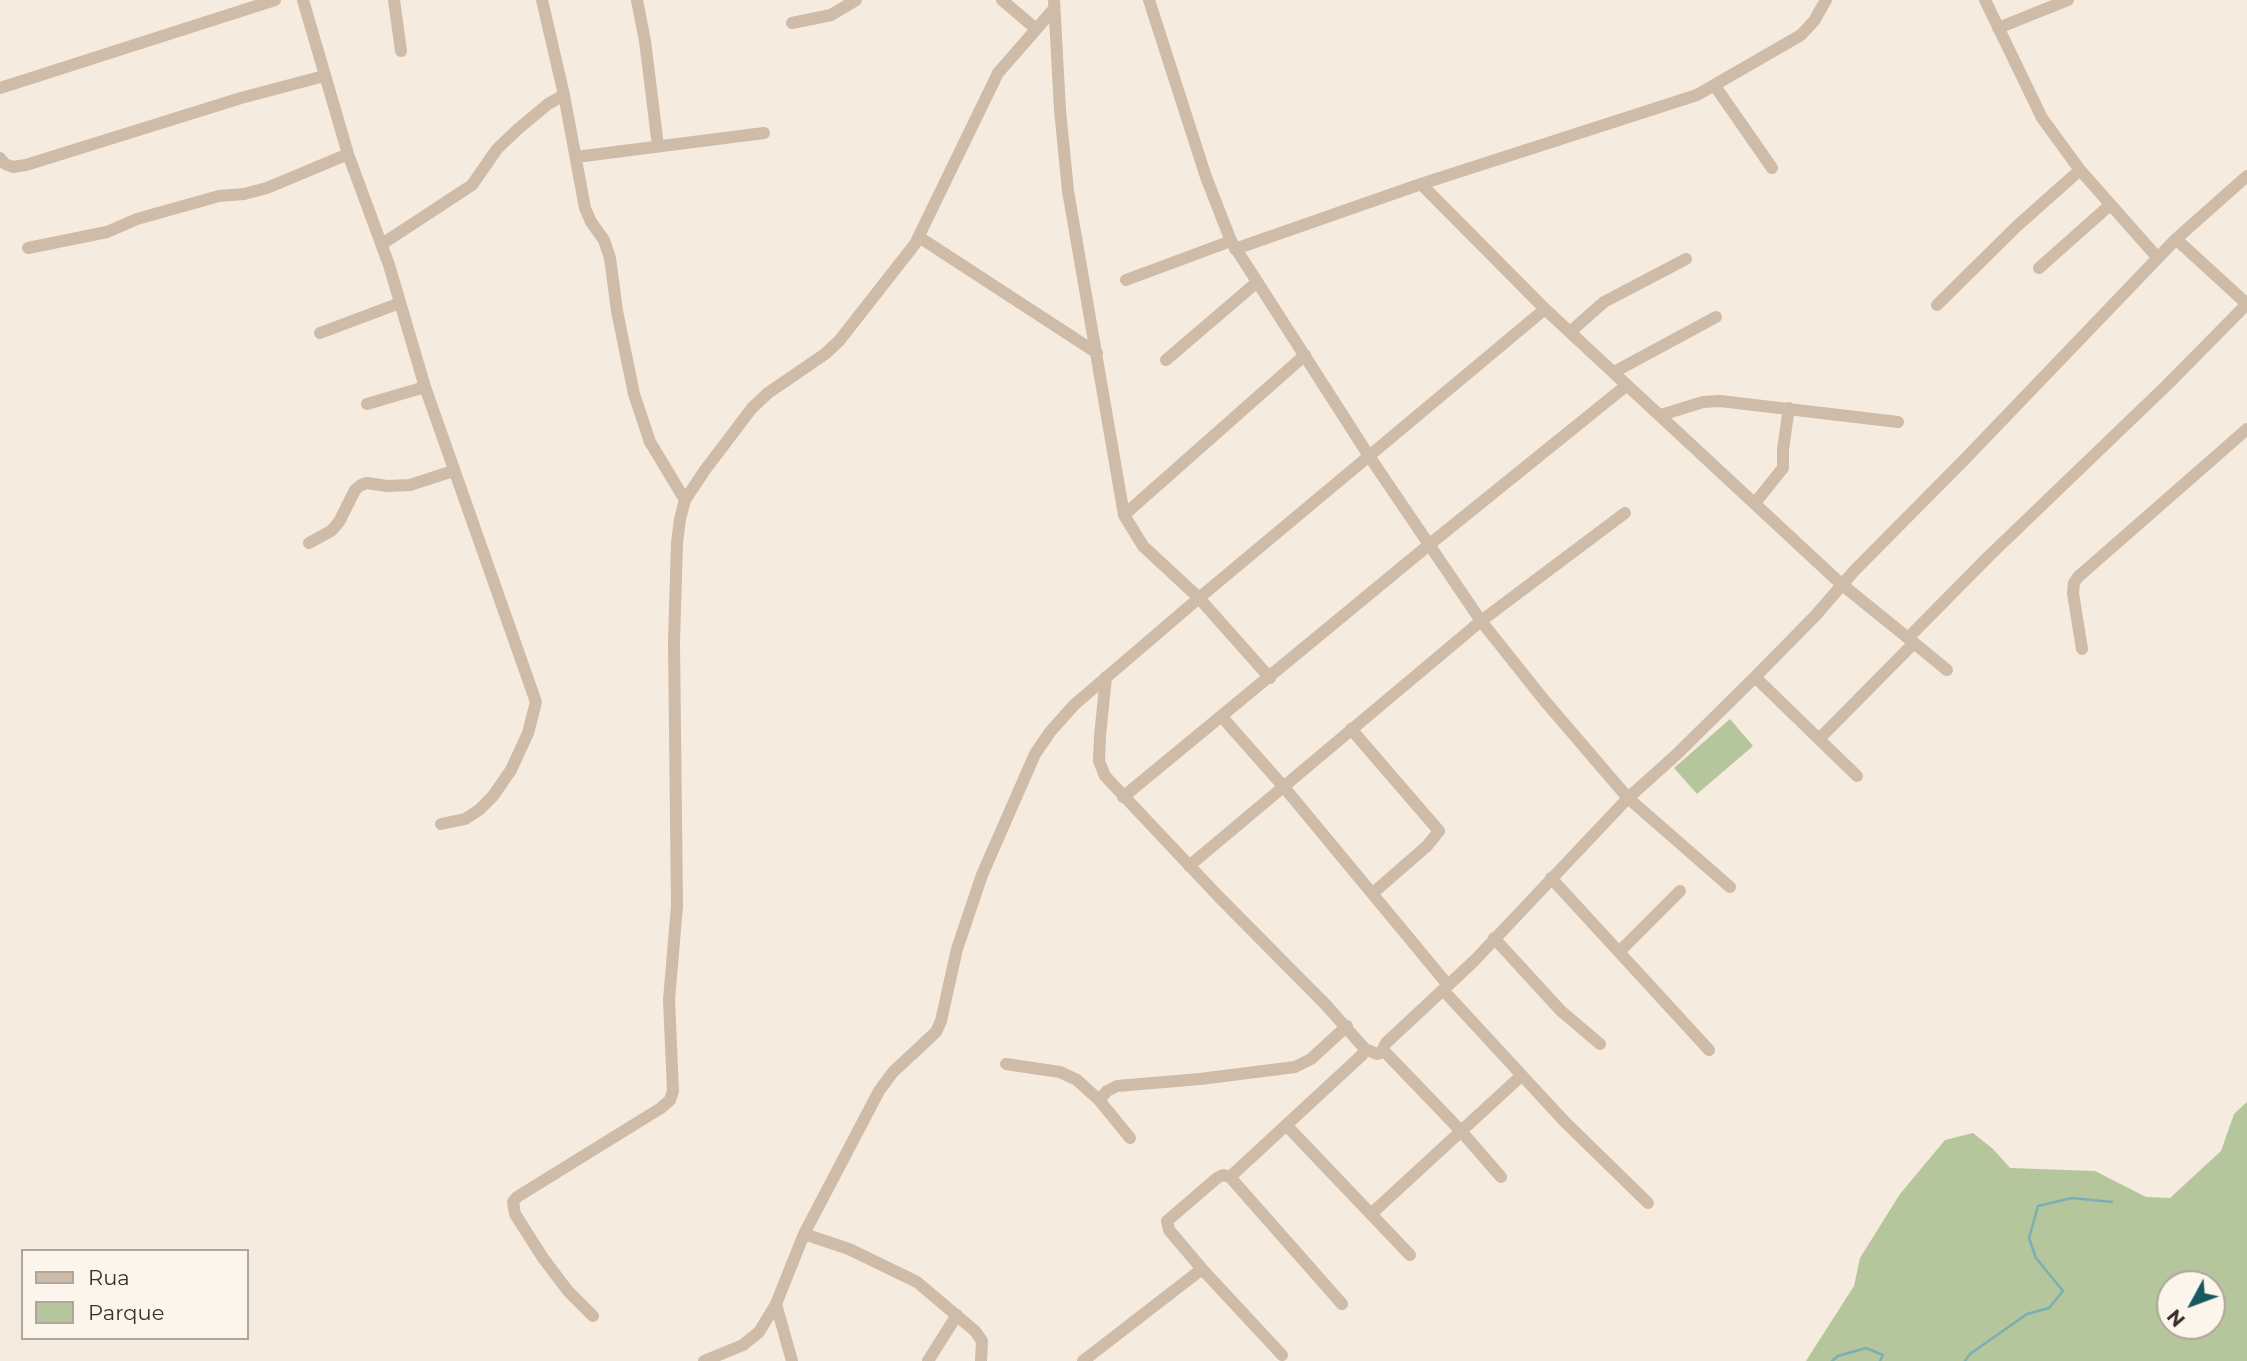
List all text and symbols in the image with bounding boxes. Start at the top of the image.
legend [21,1249,248,1340]
text: Rua [88,1265,130,1290]
north arrow [2156,1270,2226,1340]
text: Parque [88,1300,164,1325]
text: N [2163,1304,2190,1331]

